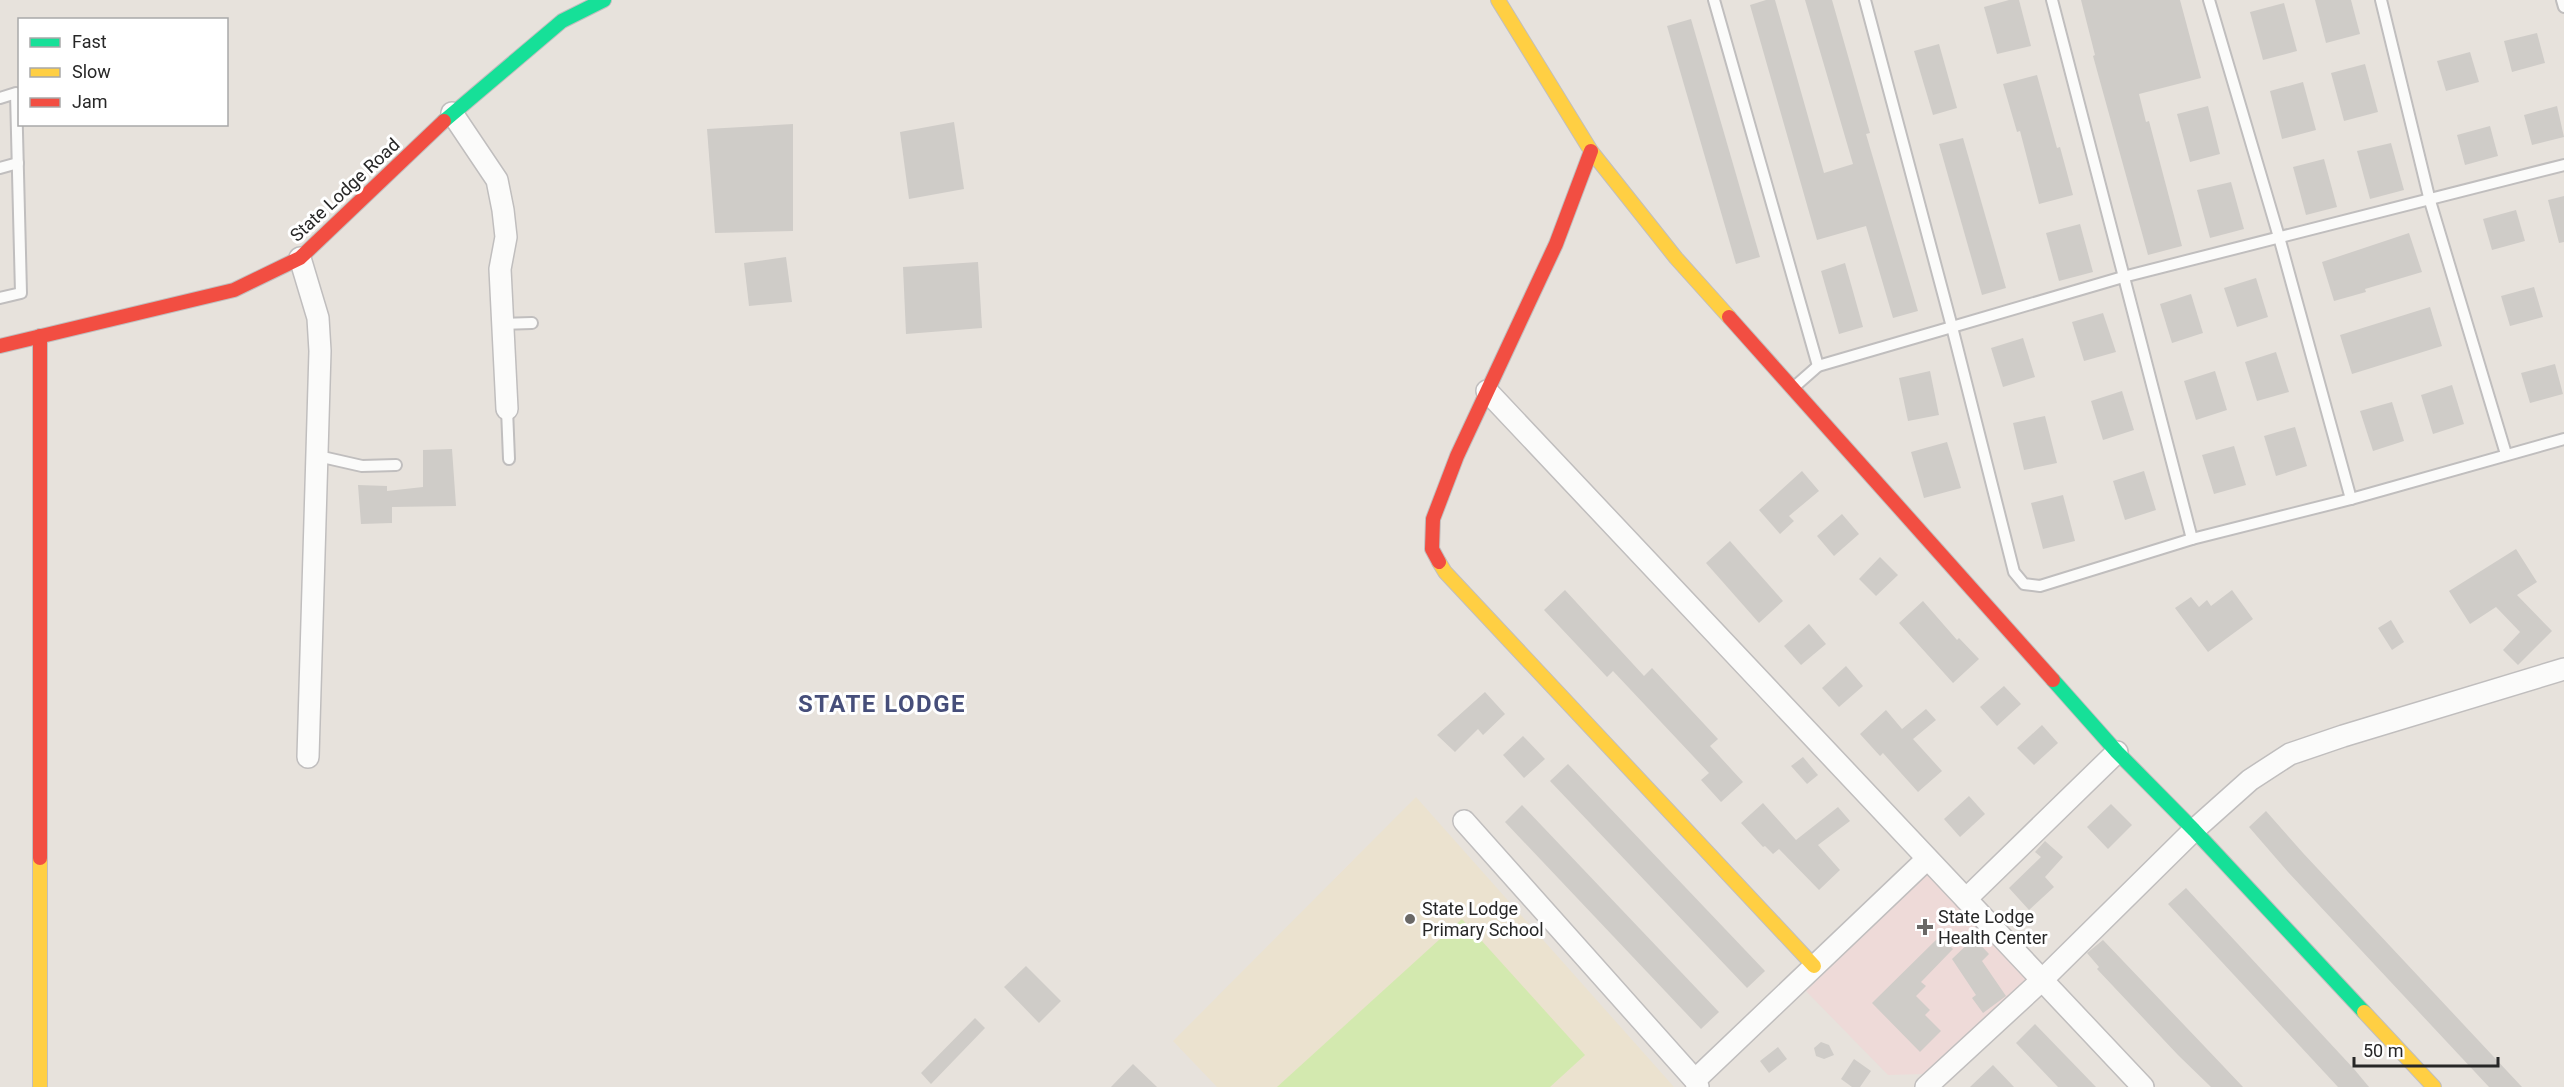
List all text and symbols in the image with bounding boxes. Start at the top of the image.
legend [18,18,228,126]
text: Fast [72,31,107,52]
text: Slow [72,61,111,82]
text: Jam [72,91,108,112]
street label: State Lodge Road [286,134,404,246]
district label: STATE LODGE [798,690,966,718]
place label: State Lodge Primary School [1422,898,1544,940]
place label: State Lodge Health Center [1938,906,2048,948]
marker: State Lodge Primary School [1403,912,1417,926]
marker: State Lodge Health Center [1916,918,1934,936]
scale bar [2354,1030,2498,1068]
text: 50 m [2363,1040,2403,1061]

